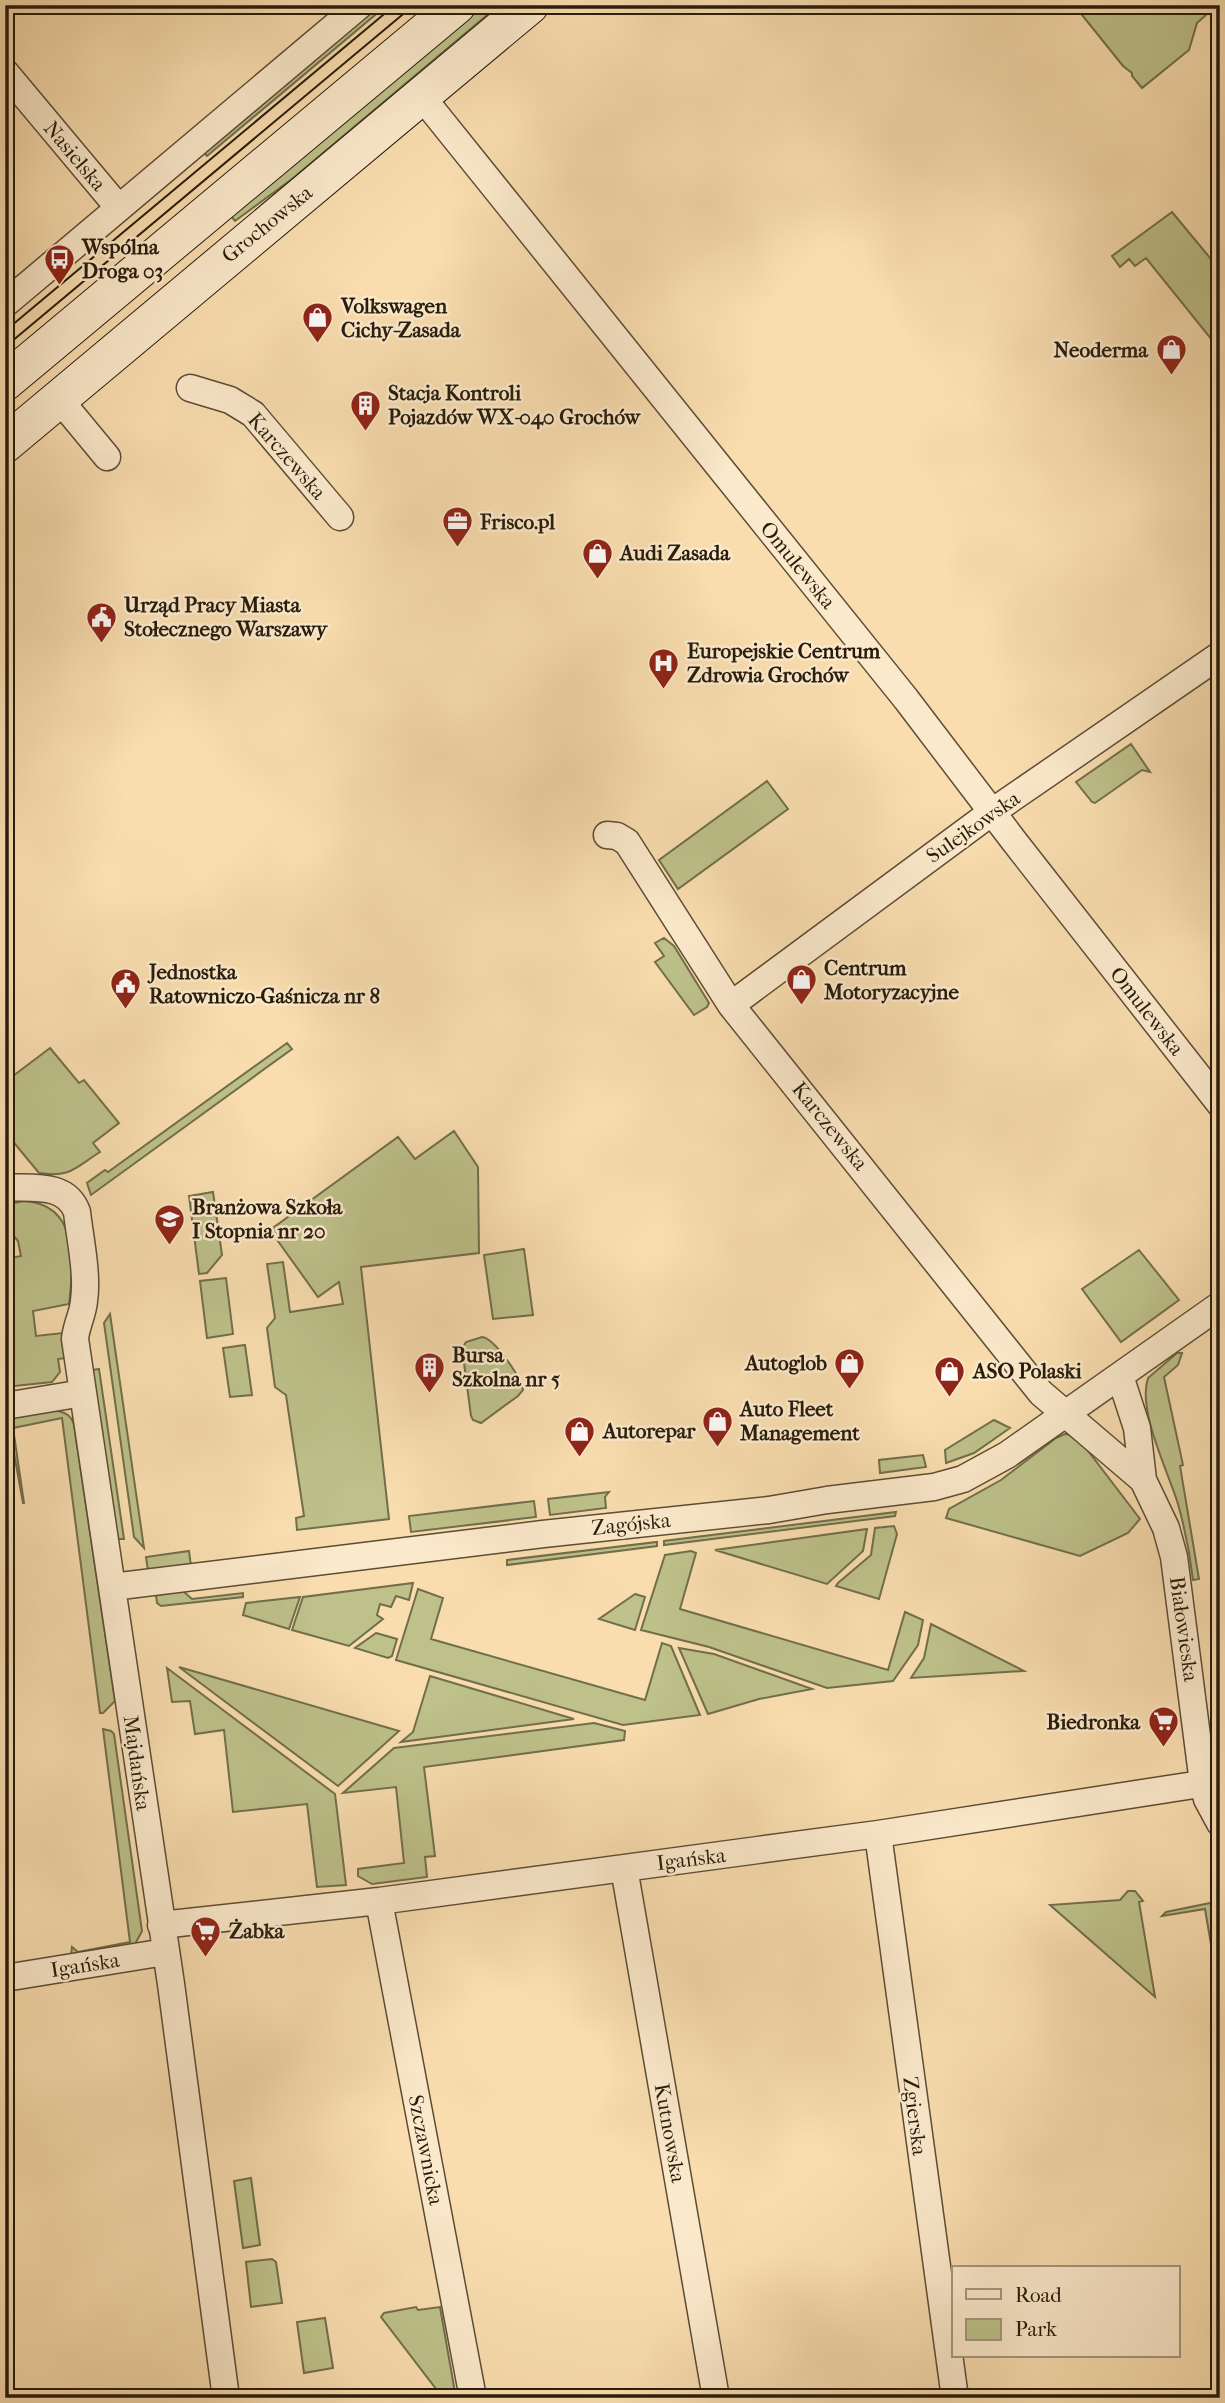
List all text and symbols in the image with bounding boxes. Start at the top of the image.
street label: Nasielska [39,116,111,196]
street label: Grochowska [217,180,317,268]
place label: Wspólna Droga 03 [81,235,163,283]
bus stop icon: Wspólna Droga 03 [42,242,76,286]
place label: Volkswagen Cichy-Zasada [340,294,462,342]
shop icon: Volkswagen Cichy-Zasada [301,301,335,345]
shop icon: Neoderma [1154,333,1188,377]
place label: Neoderma [1053,338,1149,362]
place label: Stacja Kontroli Pojazdów WX-040 Grochów [388,381,642,430]
building icon: Stacja Kontroli Pojazdów WX-040 Grochów [348,388,382,432]
street label: Karczewska [243,408,331,504]
office icon: Frisco.pl [440,505,474,549]
place label: Frisco.pl [479,510,555,534]
street label: Omulewska [755,516,841,614]
shop icon: Audi Zasada [580,536,614,580]
place label: Audi Zasada [618,541,731,565]
place label: Urząd Pracy Miasta Stołecznego Warszawy [123,593,329,641]
public building icon: Urząd Pracy Miasta Stołecznego Warszawy [84,600,118,644]
place label: Europejskie Centrum Zdrowia Grochów [687,639,881,687]
hospital icon: Europejskie Centrum Zdrowia Grochów [647,646,681,690]
street label: Sulejkowska [922,786,1025,868]
place label: Centrum Motoryzacyjne [823,956,959,1004]
place label: Jednostka Ratowniczo-Gaśnicza nr 8 [147,960,380,1008]
street label: Omulewska [1105,962,1189,1060]
shop icon: Centrum Motoryzacyjne [784,963,818,1007]
public building icon: Jednostka Ratowniczo-Gaśnicza nr 8 [109,967,143,1011]
street label: Karczewska [787,1077,873,1175]
place label: Branżowa Szkoła I Stopnia nr 20 [192,1195,344,1243]
school or university icon: Branżowa Szkoła I Stopnia nr 20 [152,1202,186,1246]
place label: Bursa Szkolna nr 5 [452,1343,560,1391]
shop icon: Autoglob [833,1346,867,1390]
building icon: Bursa Szkolna nr 5 [412,1350,446,1394]
place label: Autoglob [743,1351,827,1375]
shop icon: ASO Polaski [933,1354,967,1398]
place label: ASO Polaski [971,1359,1082,1383]
place label: Auto Fleet Management [738,1397,860,1445]
shop icon: Auto Fleet Management [700,1404,734,1448]
shop icon: Autorepar [563,1414,597,1458]
place label: Autorepar [601,1419,697,1443]
street label: Zagójska [590,1508,672,1540]
street label: Białowieska [1165,1575,1203,1683]
supermarket icon: Biedronka [1146,1705,1180,1749]
place label: Biedronka [1047,1710,1141,1734]
street label: Majdańska [118,1714,156,1812]
street label: Igańska [655,1843,727,1875]
supermarket icon: Żabka [189,1914,223,1958]
place label: Żabka [229,1918,286,1943]
street label: Igańska [49,1948,121,1982]
street label: Zgierska [898,2075,932,2157]
street label: Kutnowska [649,2082,691,2185]
street label: Szczawnicka [404,2093,448,2207]
legend [952,2266,1180,2358]
text: Road [1015,2283,1062,2307]
text: Park [1015,2317,1057,2341]

